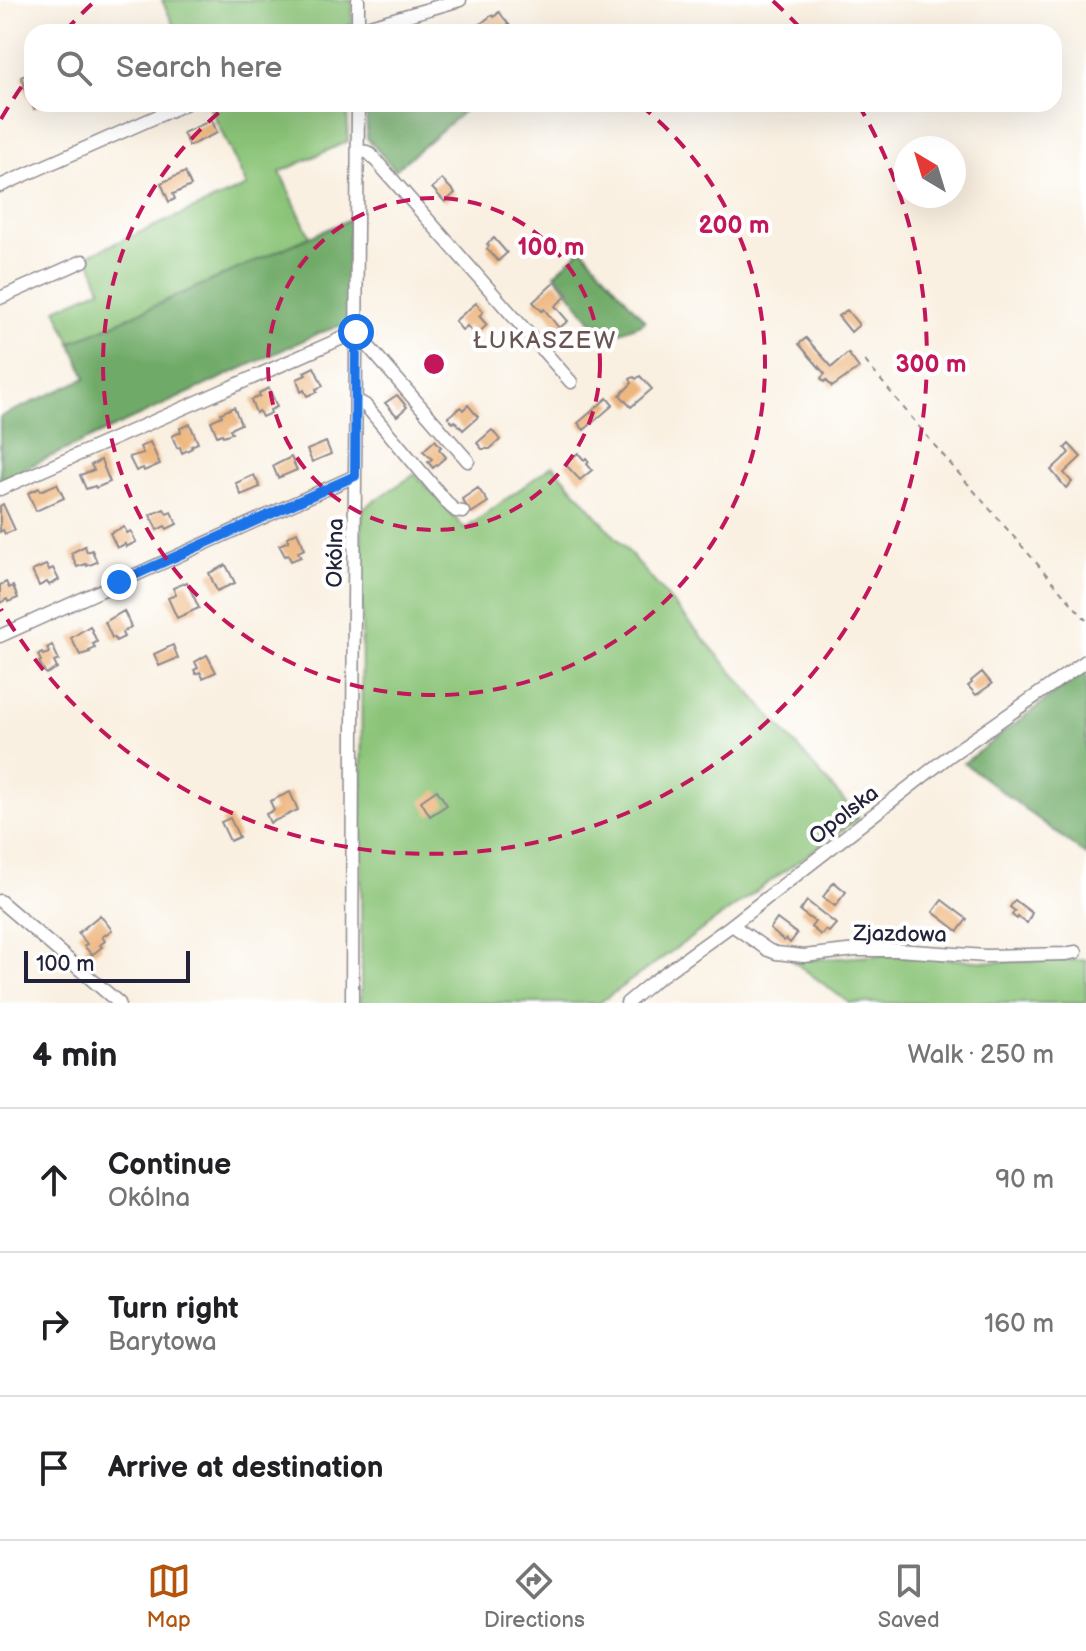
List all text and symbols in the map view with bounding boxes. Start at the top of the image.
search box [24,24,1062,112]
icon: search [52,46,96,90]
text: Search here [116,50,282,86]
north arrow [894,136,966,208]
text: 200 m [699,211,769,240]
text: 100 m [518,233,584,262]
route start [338,314,374,350]
district label: ŁUKASZEW [473,326,617,355]
centre of rings [420,350,448,378]
text: 300 m [896,350,966,379]
street label: Okólna [321,518,350,588]
route end [101,564,137,600]
street label: Opolska [804,780,884,851]
street label: Zjazdowa [852,920,947,949]
scale bar [24,947,190,983]
text: 100 m [36,951,95,978]
text: 4 min [32,1035,118,1076]
text: Walk · 250 m [908,1040,1054,1071]
text: Continue [108,1147,231,1183]
icon: ahead [32,1158,76,1202]
text: 90 m [995,1165,1054,1196]
text: Okólna [108,1183,190,1214]
text: Turn right [108,1291,239,1327]
icon: right [32,1302,76,1346]
text: 160 m [984,1309,1054,1340]
text: Barytowa [108,1327,217,1358]
icon: arrive [32,1446,76,1490]
text: Arrive at destination [108,1450,384,1486]
tab: Map [146,1559,191,1634]
tab: Directions [484,1559,585,1634]
tab: Saved [878,1559,940,1634]

